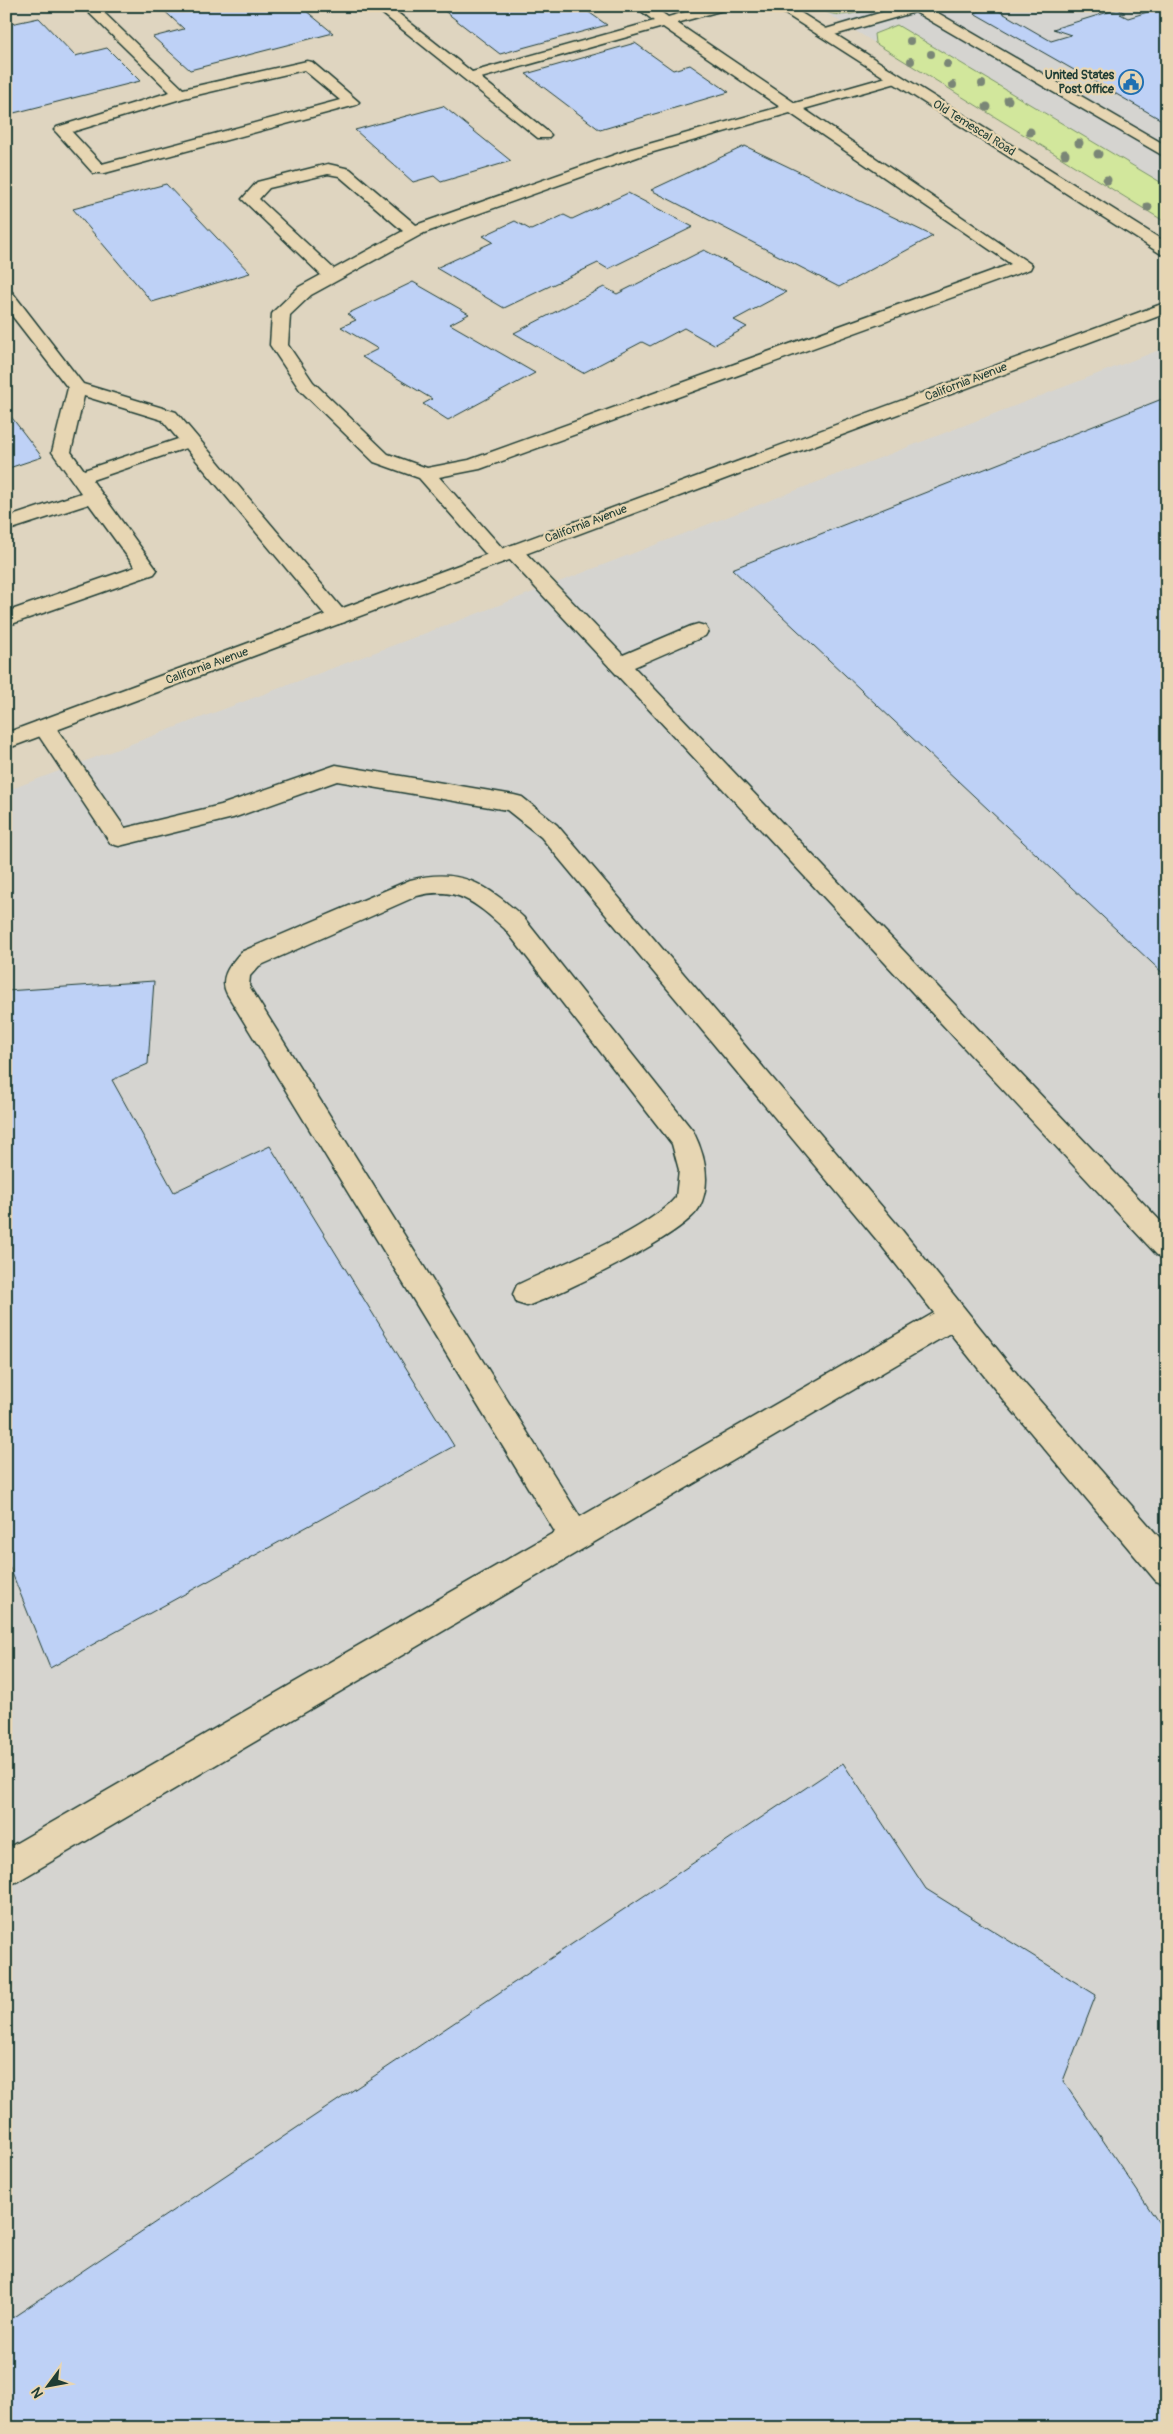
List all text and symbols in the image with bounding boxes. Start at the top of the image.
place label: United States Post Office [1045,68,1115,97]
public building icon: United States Post Office [1118,69,1144,95]
street label: Old Temescal Road [930,97,1018,159]
street label: California Avenue [923,359,1009,405]
street label: California Avenue [543,501,629,547]
street label: California Avenue [164,644,250,688]
north arrow [22,2362,72,2412]
text: N [28,2384,47,2401]

